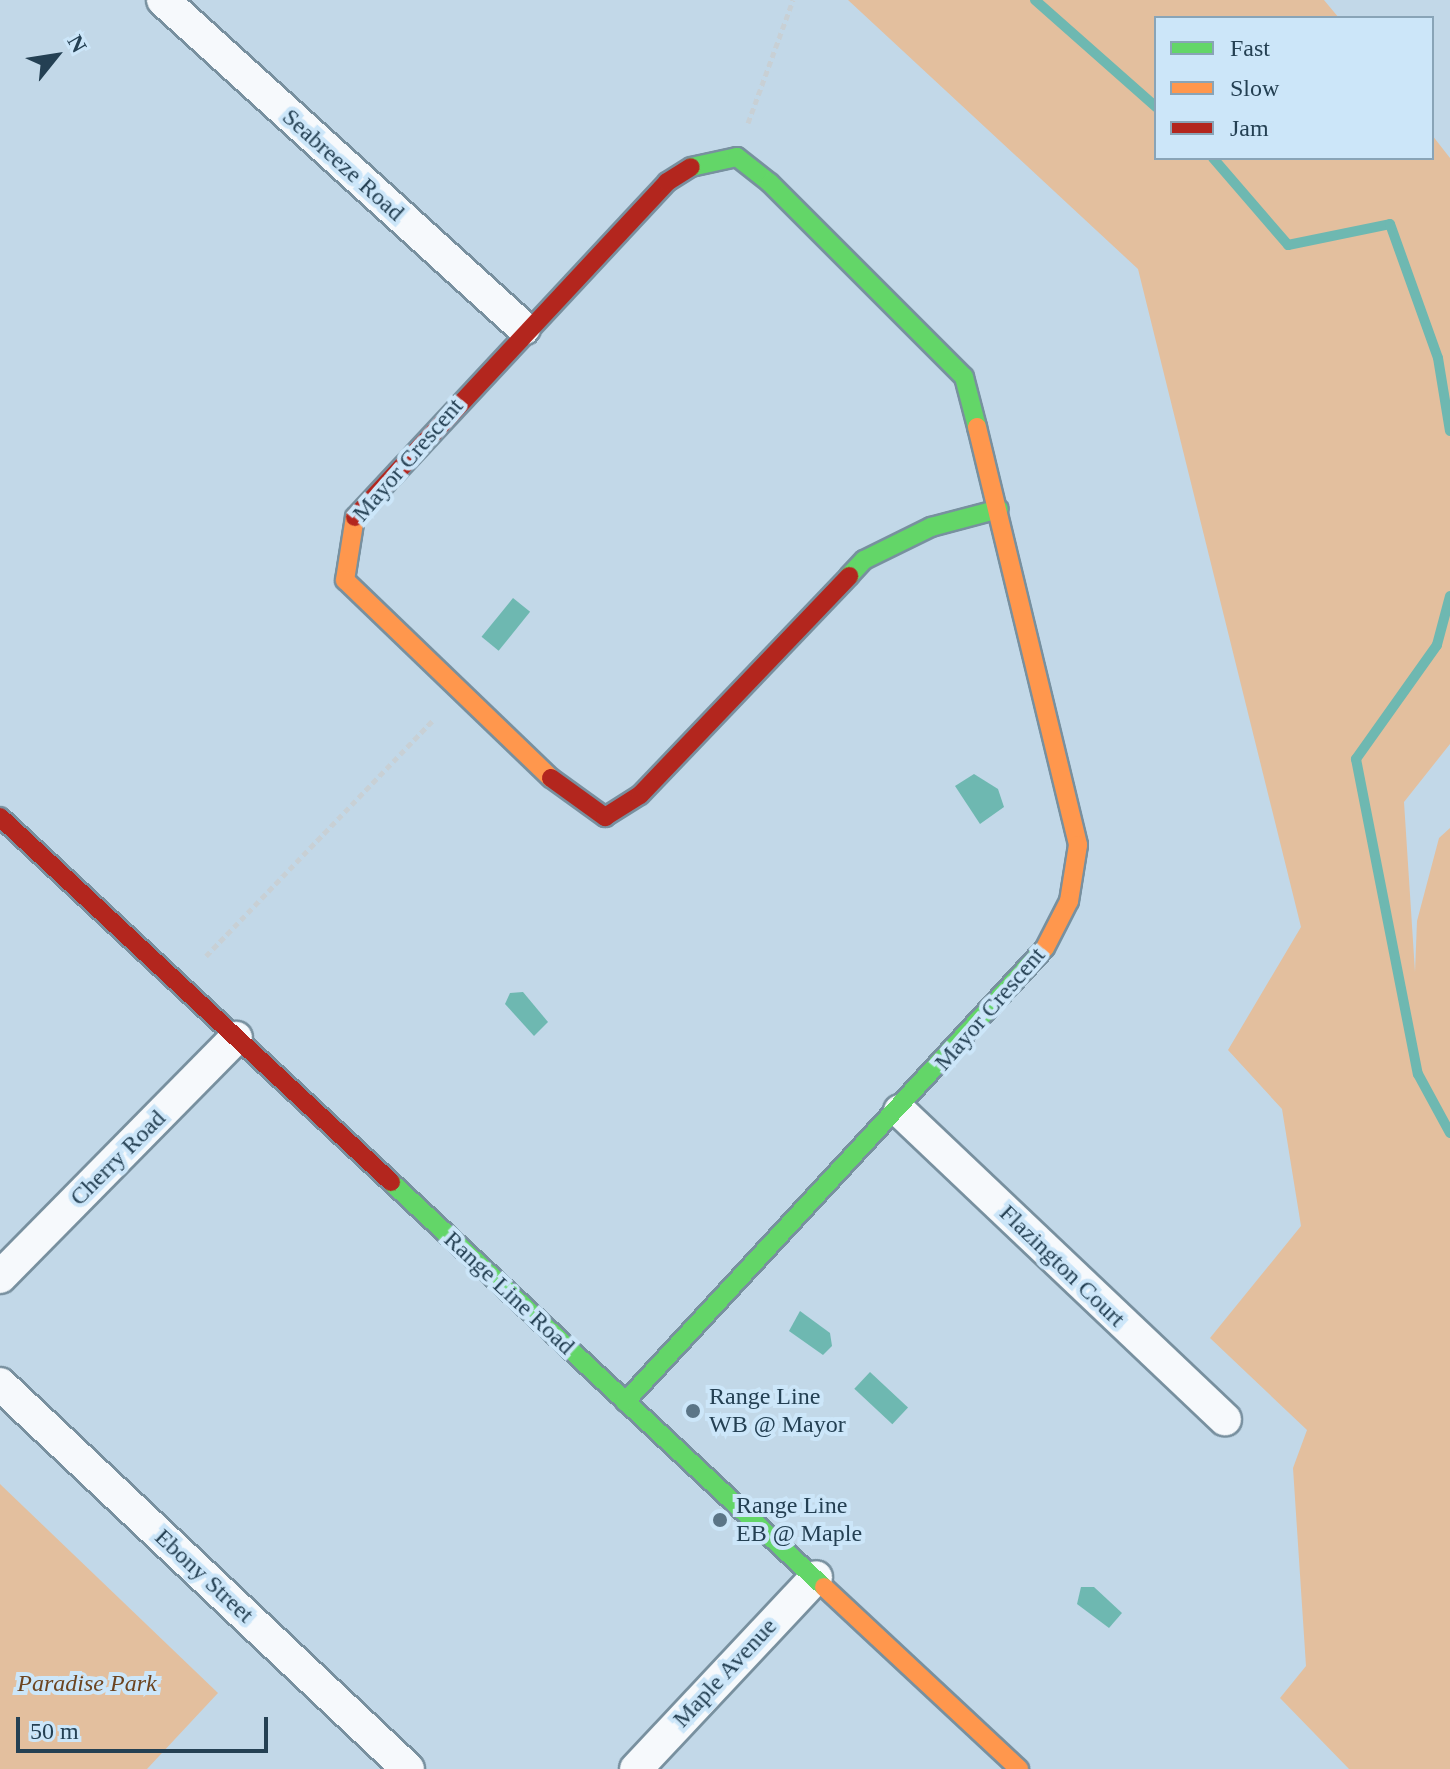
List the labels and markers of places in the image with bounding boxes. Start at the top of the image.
place label: Range Line WB @ Mayor [709,1383,846,1439]
marker: Range Line WB @ Mayor [684,1402,702,1420]
place label: Range Line EB @ Maple [736,1492,862,1548]
marker: Range Line EB @ Maple [711,1511,729,1529]

